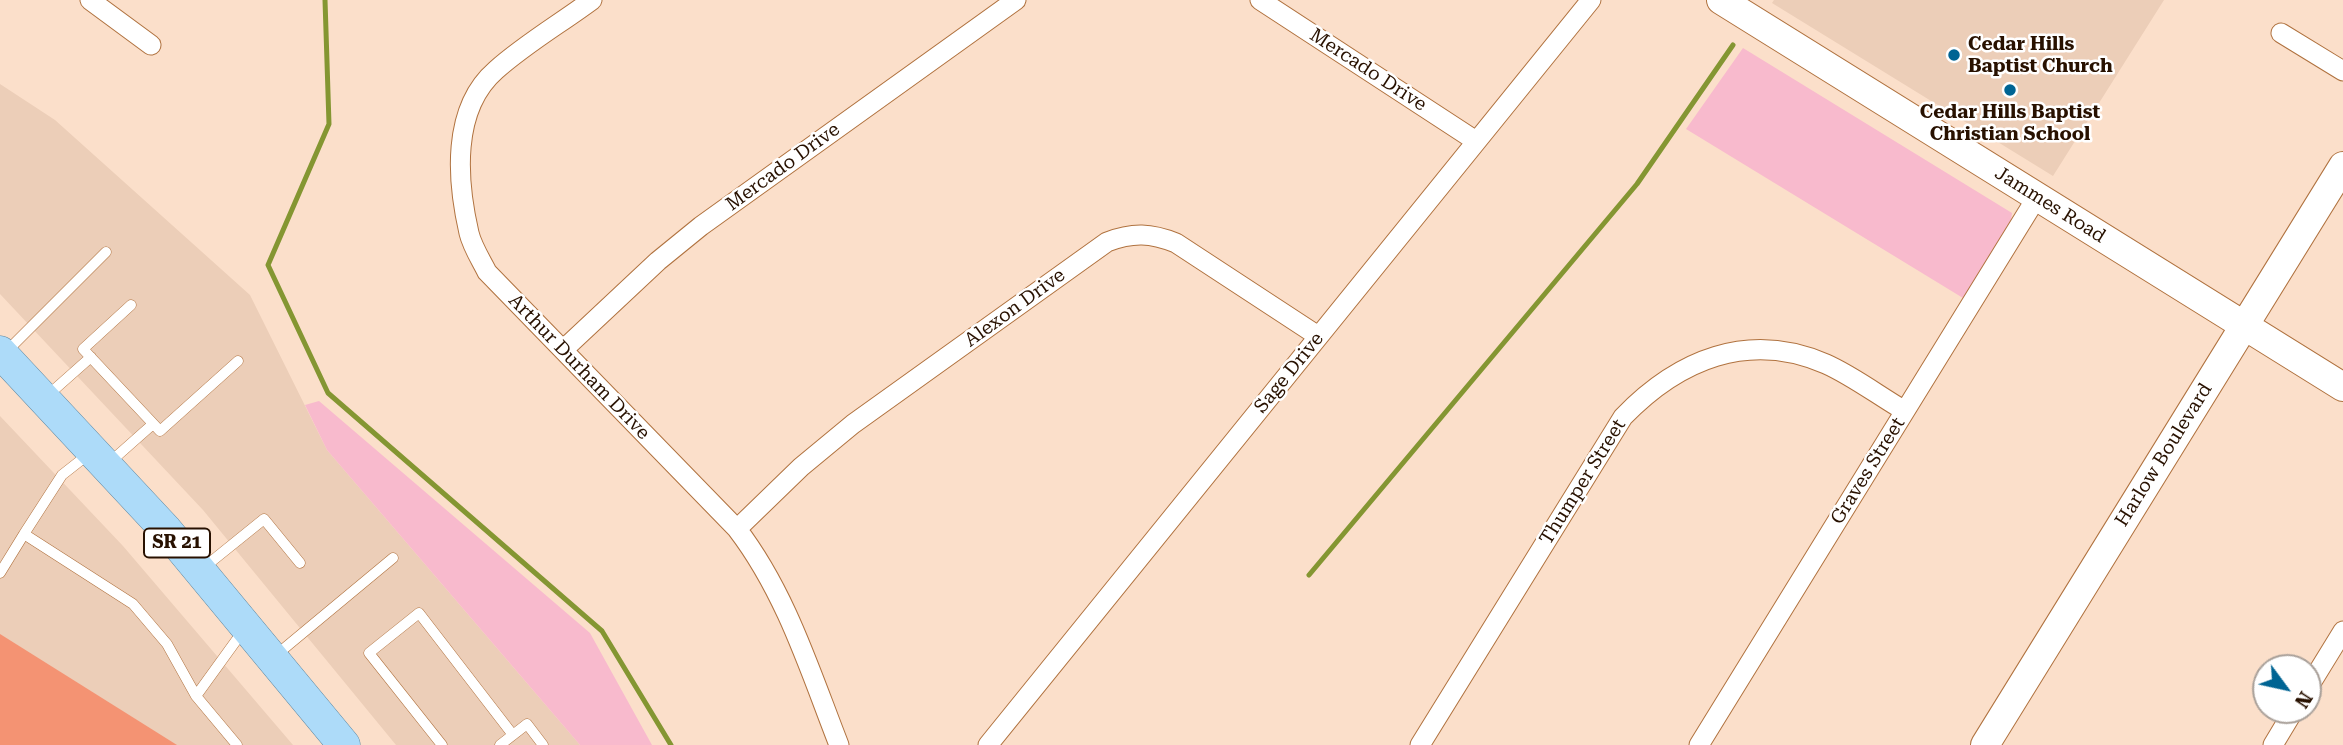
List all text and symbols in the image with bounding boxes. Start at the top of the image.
street label: Mercado Drive [1305,24,1431,116]
place label: Cedar Hills Baptist Church [1968,33,2113,77]
marker: Cedar Hills Baptist Church [1946,47,1962,63]
marker: Cedar Hills Baptist Christian School [2002,82,2018,98]
place label: Cedar Hills Baptist Christian School [1920,101,2100,145]
street label: Mercado Drive [722,118,844,216]
street label: Jammes Road [1990,162,2110,248]
street label: Alexon Drive [960,264,1070,352]
street label: Arthur Durham Drive [504,289,654,445]
street label: Sage Drive [1249,328,1329,418]
street label: Harlow Boulevard [2111,379,2217,531]
street label: Graves Street [1826,413,1910,529]
street label: Thumper Street [1535,415,1631,549]
road number: SR 21 [144,528,210,558]
north arrow [2252,654,2322,724]
text: N [2290,687,2317,712]

